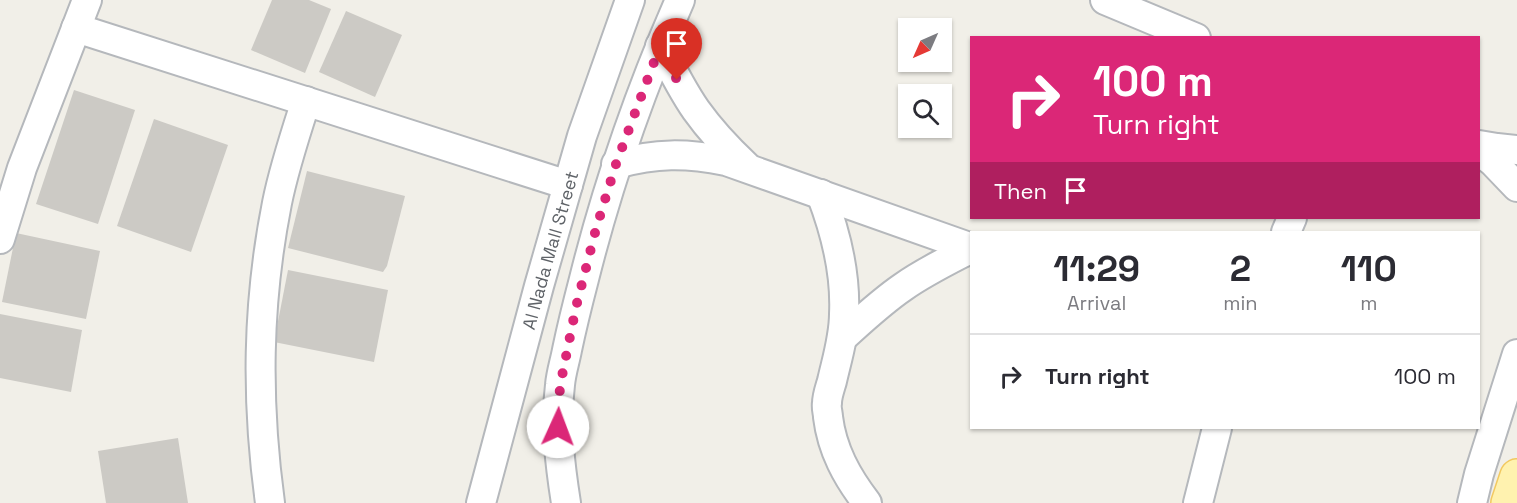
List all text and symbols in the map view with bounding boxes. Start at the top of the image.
pin [651,18,702,80]
north arrow [898,18,952,72]
map controls [898,18,952,138]
icon: arrive [660,27,693,60]
text: 100 m [1093,55,1213,108]
icon: right [994,60,1072,138]
button: search [898,84,952,138]
text: Turn right [1093,107,1220,142]
street label: Al Nada Mall Street [516,168,583,332]
icon: arrive [1059,174,1092,207]
text: Then [994,177,1047,205]
text: 11:29 [1053,246,1140,292]
text: 2 [1230,246,1251,292]
text: 110 [1341,246,1397,292]
text: Arrival [1067,290,1126,316]
text: min [1223,290,1258,316]
text: m [1360,290,1377,316]
icon: right [994,360,1027,393]
text: Turn right [1045,362,1150,390]
text: 100 m [1394,362,1456,390]
position arrow [526,395,590,459]

